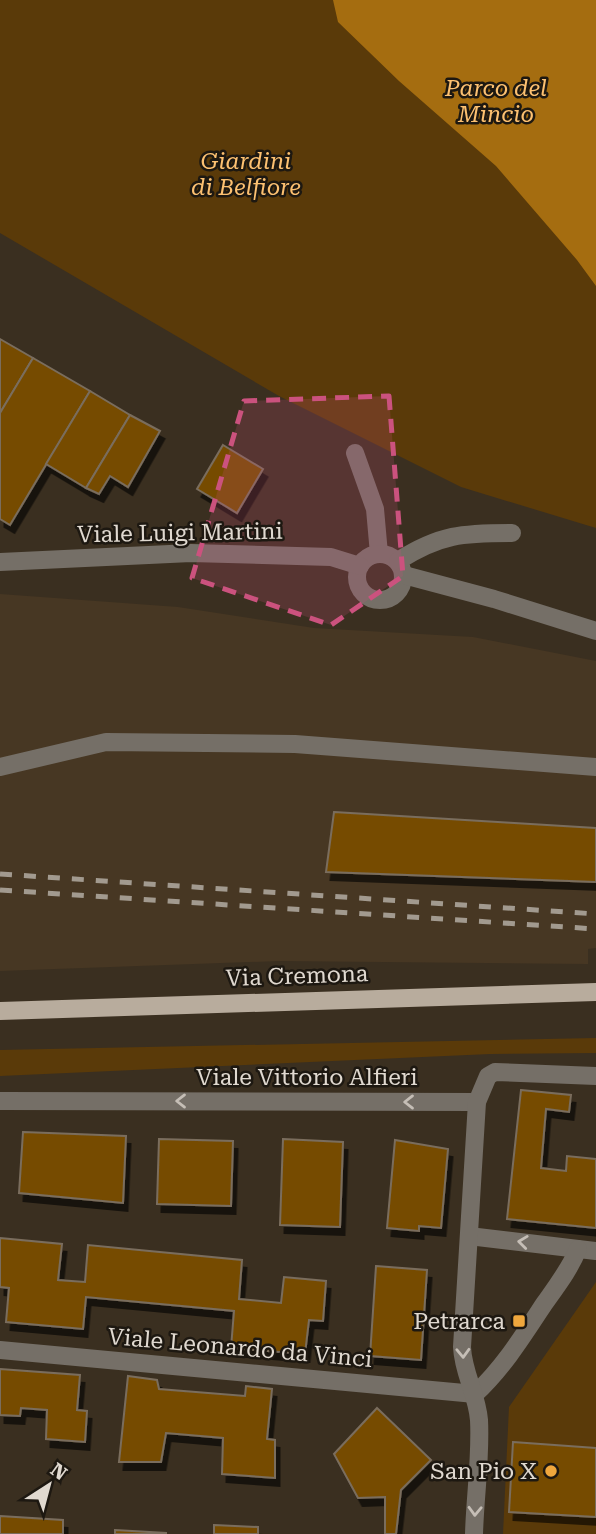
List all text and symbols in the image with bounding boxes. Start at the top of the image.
park label: Parco del Mincio [444,75,547,128]
park label: Giardini di Belfiore [191,148,301,201]
street label: Viale Luigi Martini [77,518,283,548]
street label: Via Cremona [225,960,369,992]
street label: Viale Vittorio Alfieri [196,1064,418,1091]
one-way arrow [175,1093,186,1109]
one-way arrow [403,1094,413,1110]
one-way arrow [517,1235,529,1250]
place label: Petrarca [413,1308,506,1335]
marker: Petrarca [511,1313,527,1329]
street label: Viale Leonardo da Vinci [107,1323,373,1373]
one-way arrow [455,1348,471,1358]
north arrow [14,1450,84,1520]
text: N [46,1458,72,1485]
place label: San Pio X [430,1458,537,1485]
marker: San Pio X [543,1463,559,1479]
one-way arrow [467,1506,482,1517]

